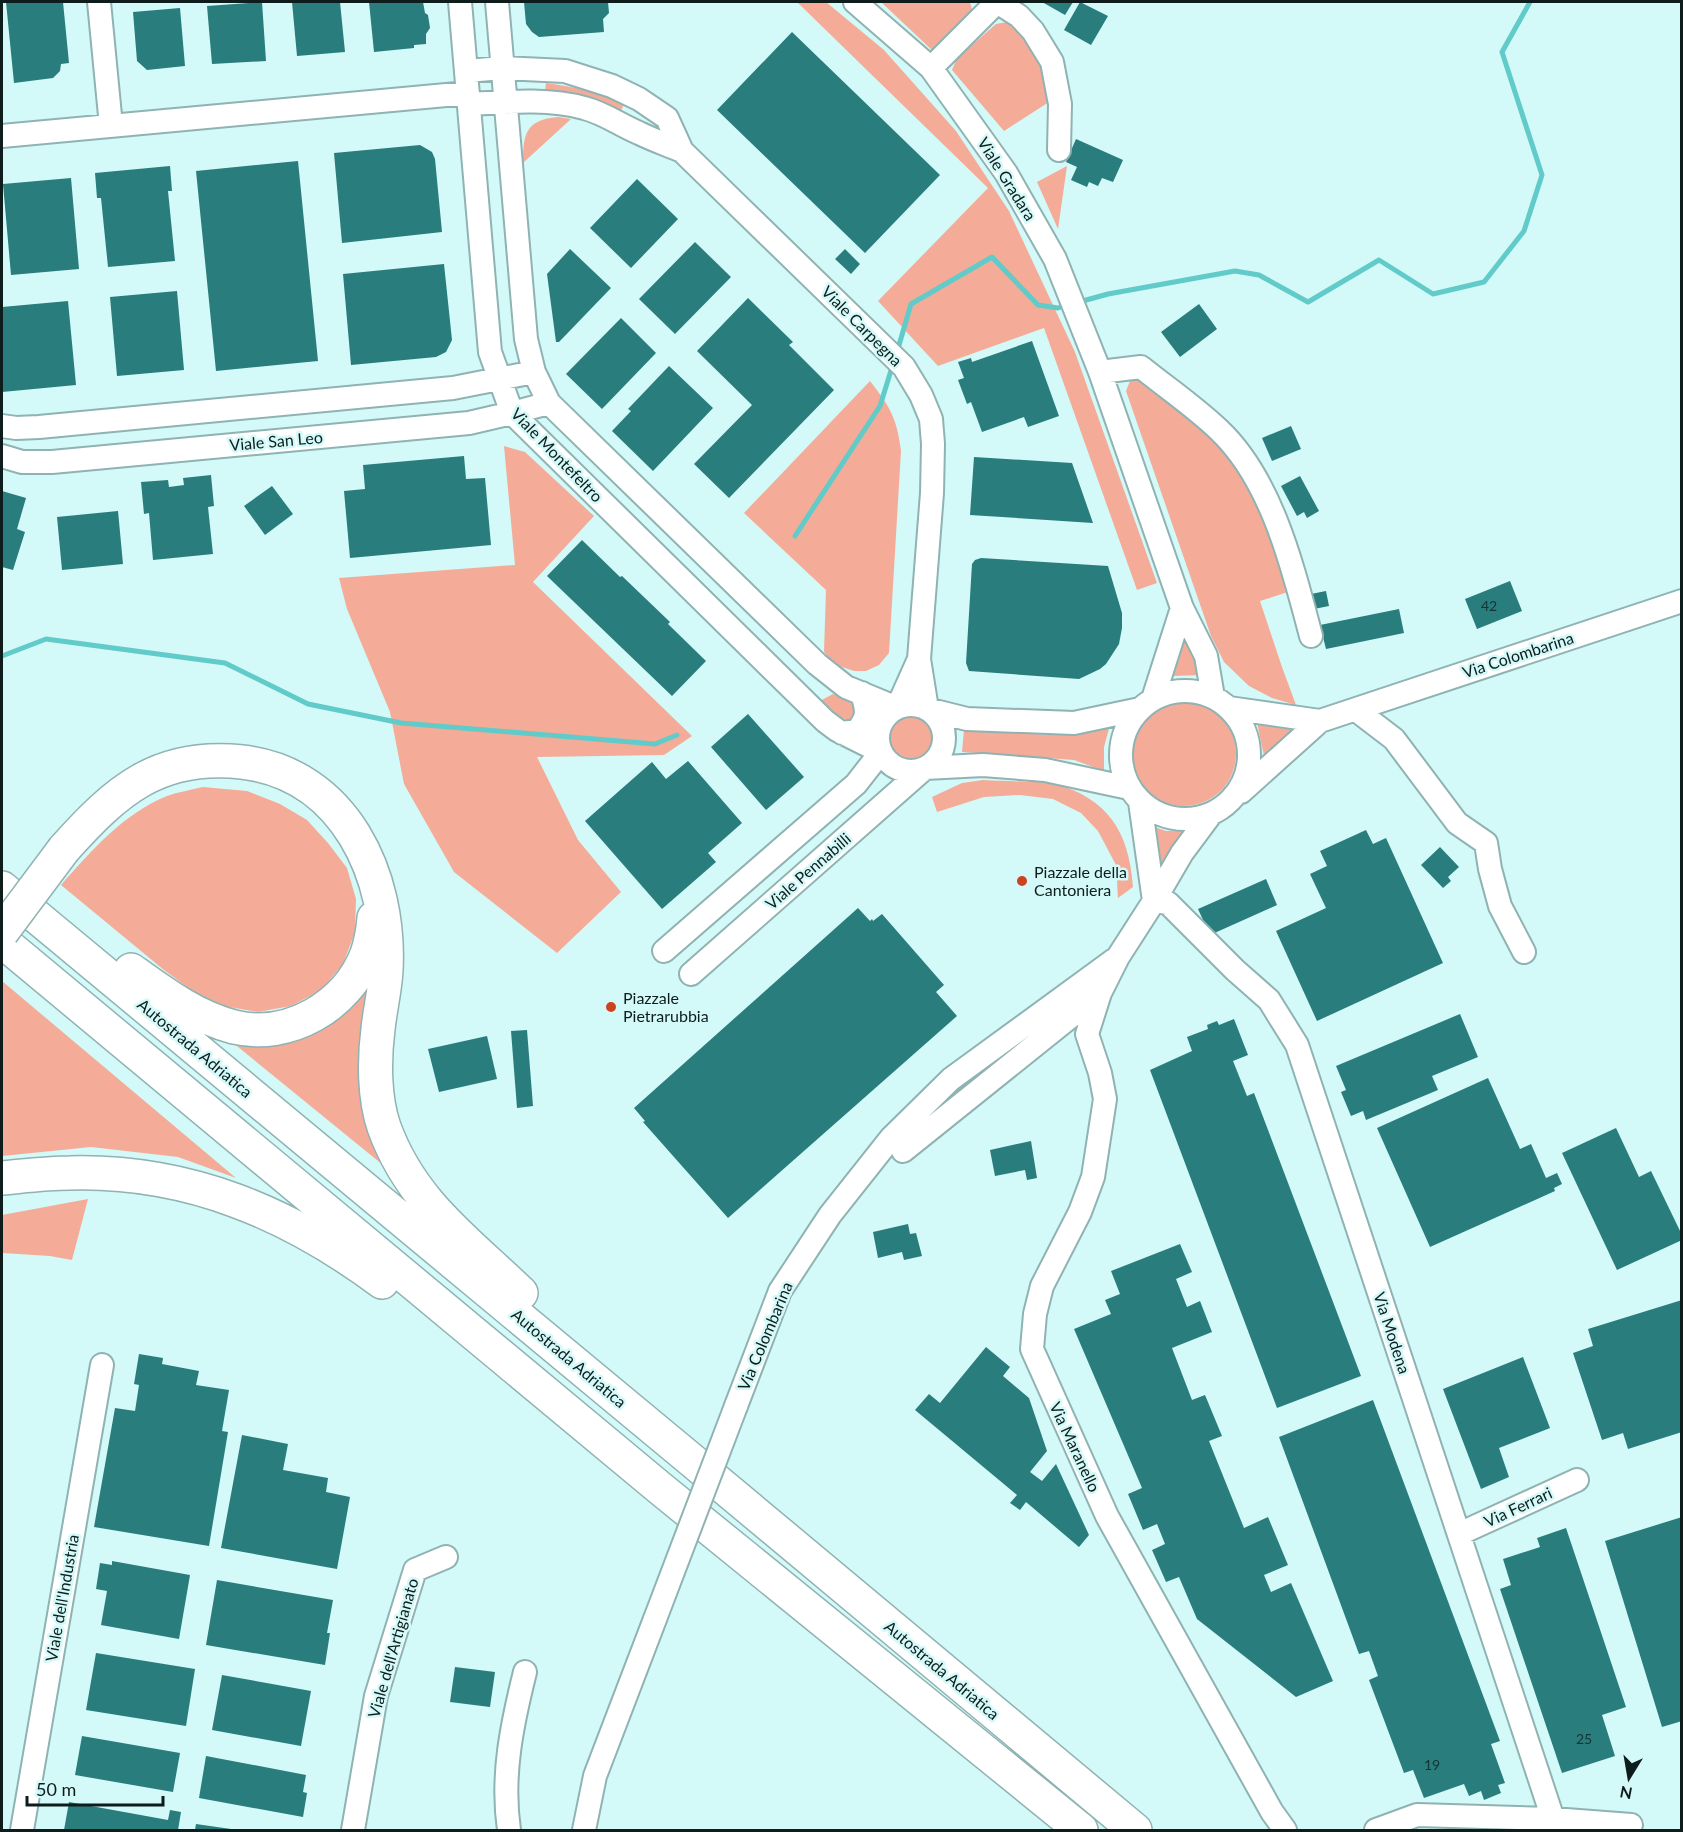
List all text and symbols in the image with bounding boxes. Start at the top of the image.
street label: Viale Gradara [974,134,1041,224]
street label: Viale Carpegna [818,281,907,370]
street label: Viale Montefeltro [508,404,607,506]
street label: Viale San Leo [228,427,323,454]
house number: 42 [1481,597,1497,614]
street label: Via Colombarina [1460,628,1576,681]
street label: Viale Pennabilli [761,828,854,913]
place label: Piazzale della Cantoniera [1034,862,1127,899]
marker: Piazzale della Cantoniera [1015,874,1029,888]
place label: Piazzale Pietrarubbia [623,988,709,1025]
street label: Autostrada Adriatica [134,994,256,1101]
marker: Piazzale Pietrarubbia [604,1000,618,1014]
street label: Via Colombarina [733,1279,796,1393]
street label: Via Modena [1370,1290,1415,1376]
street label: Autostrada Adriatica [508,1304,630,1411]
street label: Via Maranello [1046,1399,1105,1495]
street label: Via Ferrari [1481,1483,1555,1531]
street label: Viale dell'Industria [41,1533,82,1663]
street label: Viale dell'Artigianato [363,1576,422,1720]
street label: Autostrada Adriatica [881,1616,1003,1723]
house number: 25 [1576,1730,1592,1747]
north arrow [1599,1748,1659,1808]
house number: 19 [1424,1756,1440,1773]
scale bar [27,1769,164,1807]
text: 50 m [36,1778,76,1800]
text: N [1618,1783,1634,1804]

